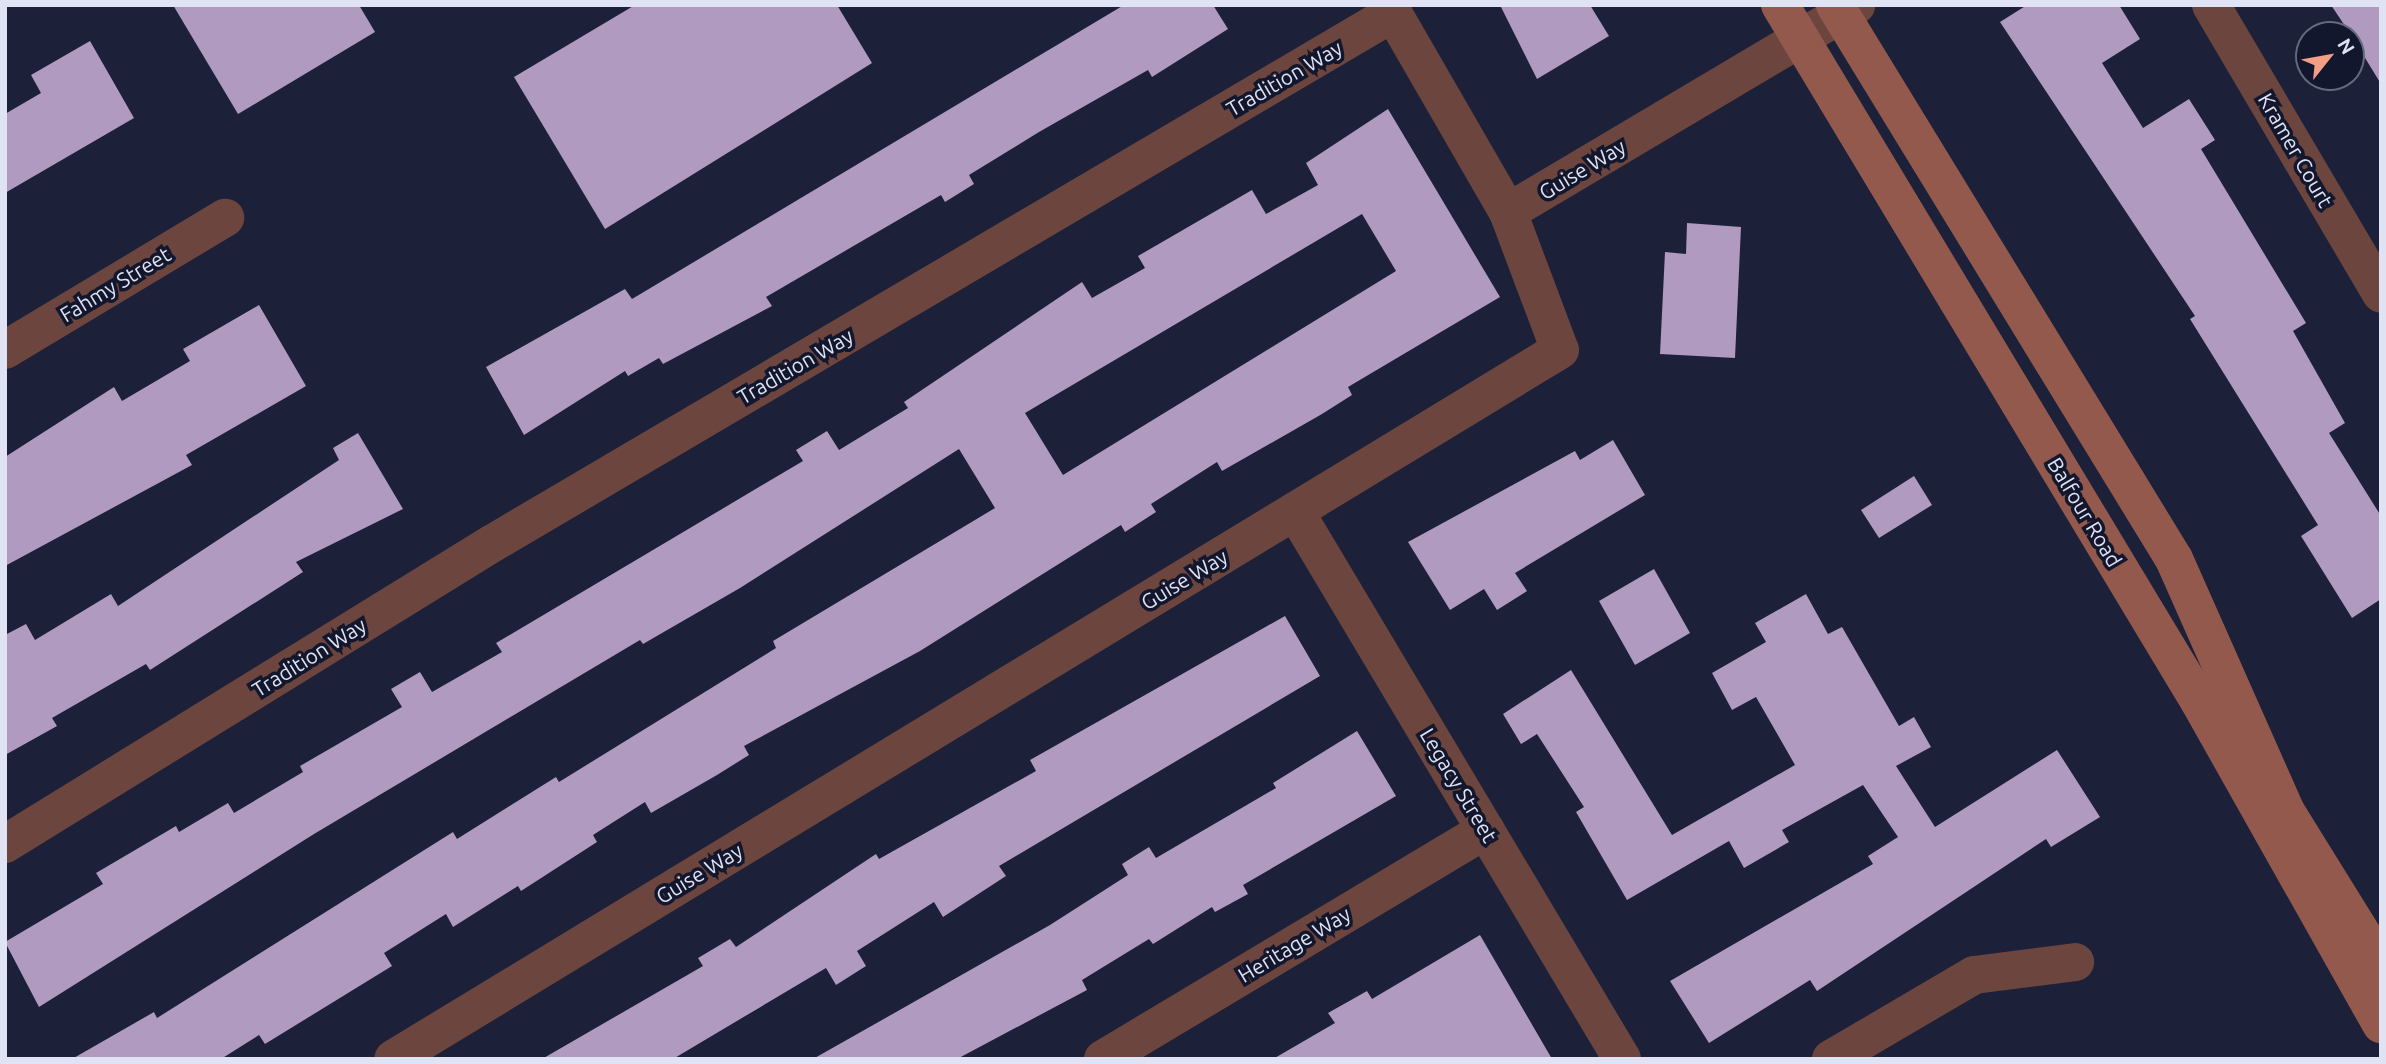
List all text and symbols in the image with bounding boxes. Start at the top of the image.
north arrow [2295,21,2365,91]
text: N [2333,34,2359,58]
street label: Tradition Way [1222,35,1346,121]
street label: Kramer Court [2253,89,2339,211]
street label: Guise Way [1534,133,1630,205]
street label: Fahmy Street [55,241,175,327]
street label: Tradition Way [733,323,857,409]
street label: Balfour Road [2043,453,2127,571]
street label: Guise Way [1136,543,1232,615]
street label: Tradition Way [247,612,371,702]
street label: Legacy Street [1415,723,1503,847]
street label: Guise Way [651,837,747,909]
street label: Heritage Way [1233,901,1355,987]

